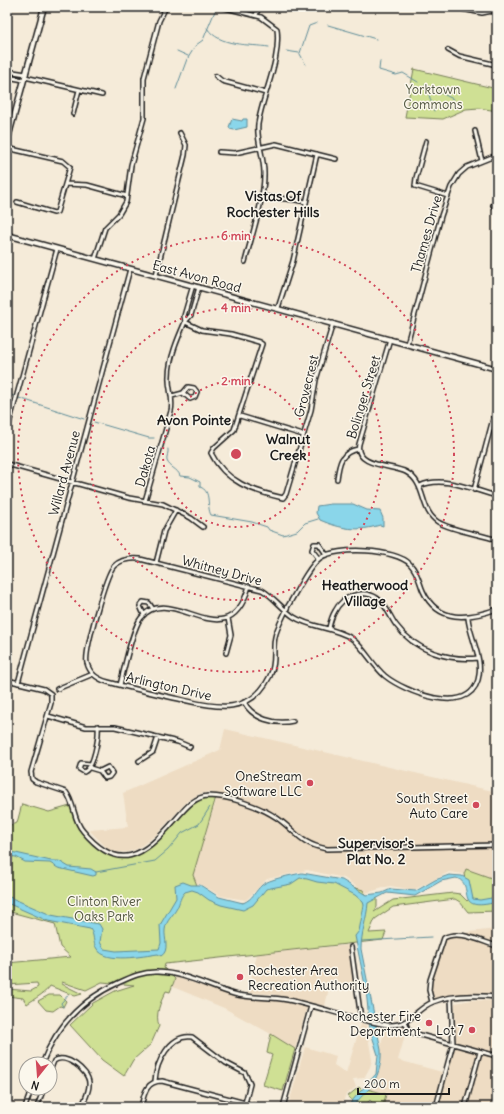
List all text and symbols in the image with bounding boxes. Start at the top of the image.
park label: Yorktown Commons [403,81,463,113]
district label: Vistas Of Rochester Hills [227,187,320,221]
street label: Thames Drive [407,193,446,275]
text: 6 min [221,228,251,243]
street label: East Avon Road [151,256,243,297]
text: 4 min [221,300,251,315]
street label: Grovecrest [290,352,323,419]
street label: Bolinger Street [343,353,384,441]
text: 2 min [221,373,251,388]
district label: Avon Pointe [157,411,232,429]
street label: Willard Avenue [45,429,84,518]
district label: Walnut Creek [266,430,310,464]
street label: Dakota [131,444,159,489]
centre of rings [229,447,243,461]
street label: Whitney Drive [180,552,264,589]
district label: Heatherwood Village [322,576,409,610]
street label: Arlington Drive [124,668,213,705]
place label: OneStream Software LLC [224,768,302,800]
marker: OneStream Software LLC [305,778,315,788]
place label: South Street Auto Care [396,790,469,822]
marker: South Street Auto Care [471,800,481,810]
district label: Supervisor's Plat No. 2 [338,834,415,868]
park label: Clinton River Oaks Park [67,893,142,925]
place label: Rochester Area Recreation Authority [248,962,369,994]
marker: Rochester Area Recreation Authority [235,972,245,982]
place label: Rochester Fire Department [337,1008,422,1040]
marker: Rochester Fire Department [424,1018,434,1028]
place label: Lot 7 [436,1022,465,1039]
marker: Lot 7 [467,1025,477,1035]
north arrow [18,1056,58,1096]
scale bar [358,1070,449,1096]
text: 200 m [364,1076,400,1091]
text: N [29,1078,41,1093]

